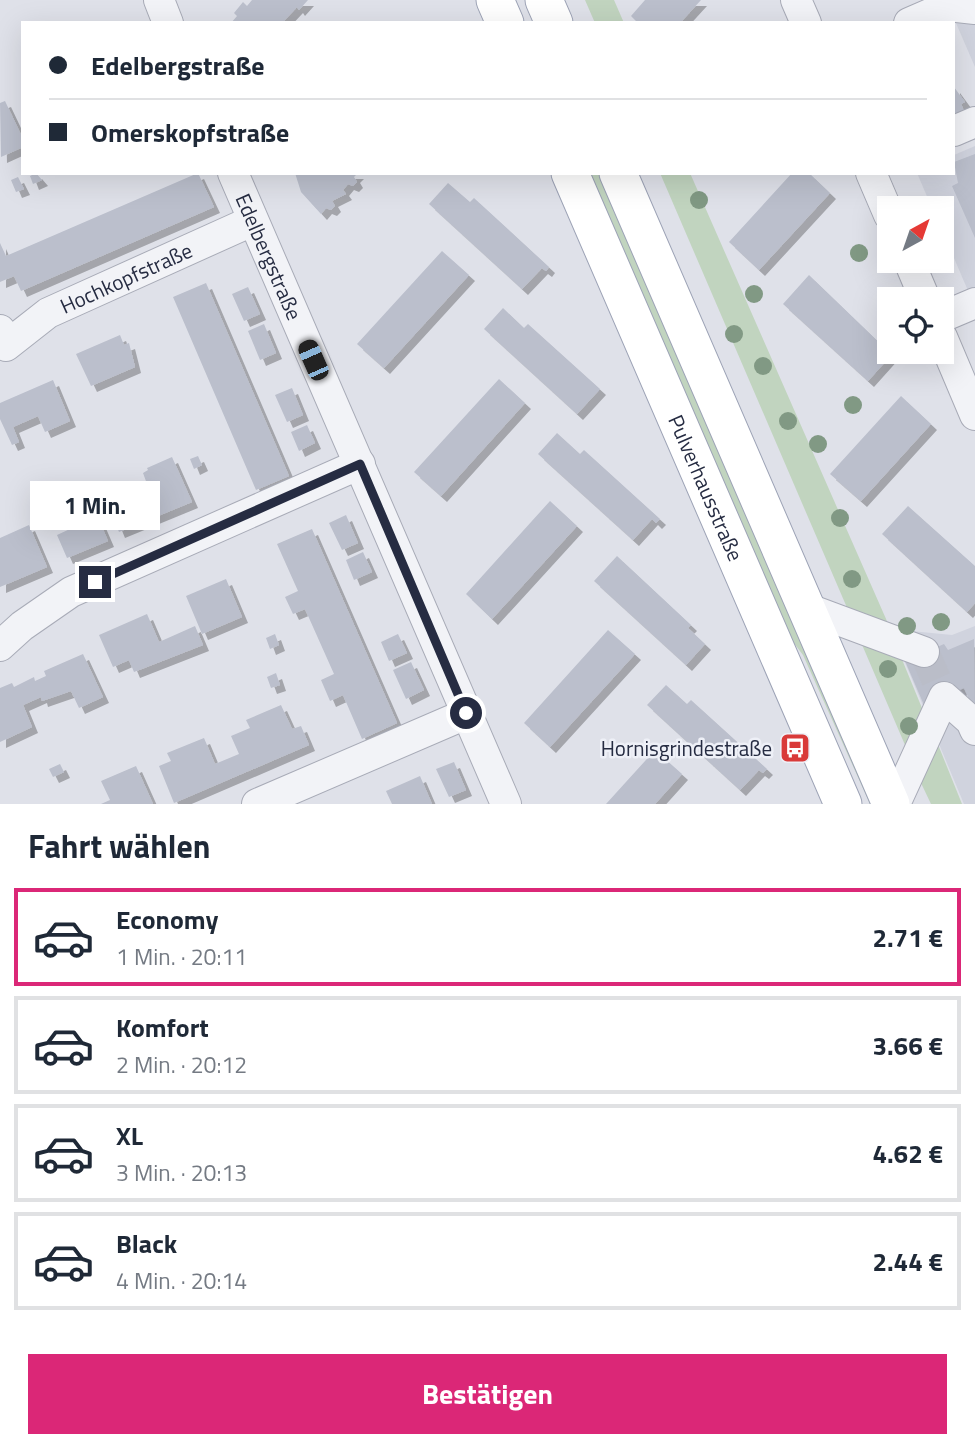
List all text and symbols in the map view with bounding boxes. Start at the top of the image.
text: Edelbergstraße [91,46,265,85]
text: Omerskopfstraße [91,113,289,152]
street label: Edelbergstraße [228,188,311,325]
north arrow [877,196,954,273]
map controls [877,196,954,364]
street label: Hochkopfstraße [55,234,197,322]
button: locate [877,287,954,364]
car [295,337,332,383]
street label: Pulverhausstraße [660,410,752,566]
callout: 1 Min. [30,480,160,530]
text: 1 Min. [64,488,126,523]
route end [79,566,111,598]
route start [450,697,482,729]
bus stop icon: Hornisgrindestraße [778,731,812,765]
place label: Hornisgrindestraße [601,732,772,764]
text: Fahrt wählen [28,822,211,870]
text: Economy [116,900,218,939]
icon: car [32,906,95,969]
text: 2.71 € [872,918,943,957]
text: 1 Min. · 20:11 [116,939,247,974]
text: Komfort [116,1008,209,1047]
icon: car [32,1014,95,1077]
text: 3.66 € [872,1026,943,1065]
text: 2 Min. · 20:12 [116,1047,247,1082]
text: XL [116,1116,143,1155]
icon: car [32,1122,95,1185]
text: 4.62 € [872,1134,943,1173]
text: 3 Min. · 20:13 [116,1155,247,1190]
text: Black [116,1224,177,1263]
icon: car [32,1230,95,1293]
text: 2.44 € [872,1242,943,1281]
text: 4 Min. · 20:14 [116,1263,247,1298]
button: Bestätigen [28,1354,947,1434]

